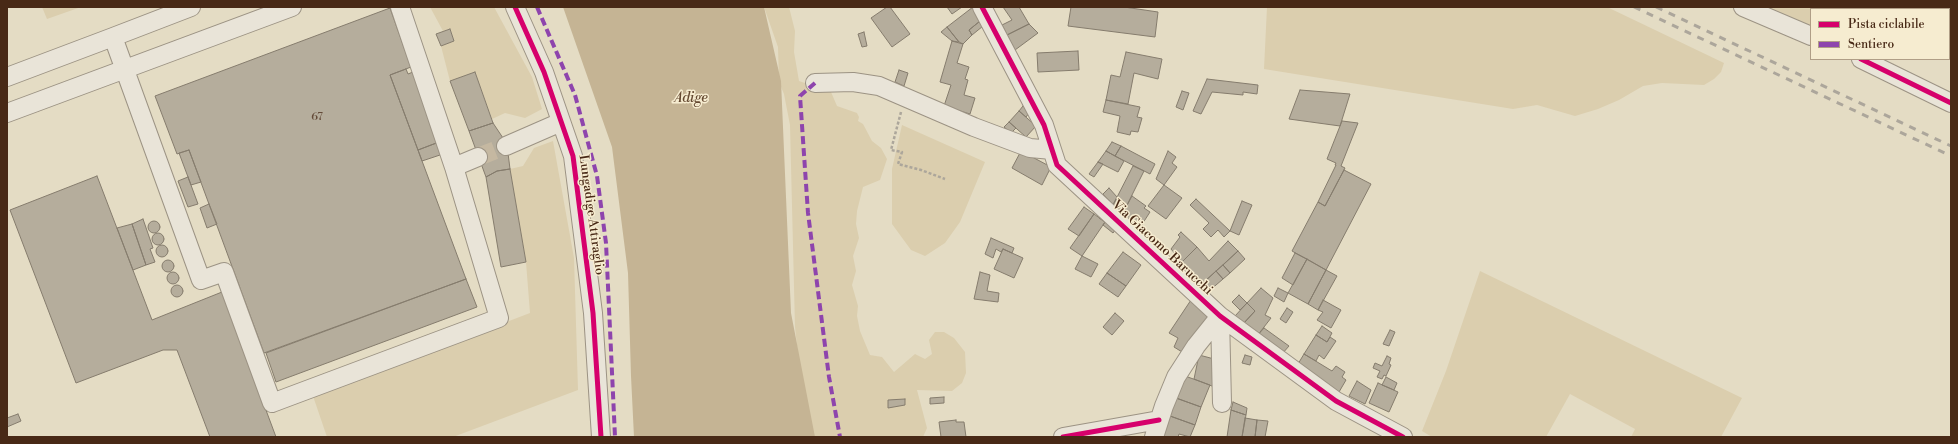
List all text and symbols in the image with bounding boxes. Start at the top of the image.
legend [1810,8,1950,60]
text: Pista ciclabile [1848,17,1925,32]
text: Sentiero [1848,37,1894,52]
water label: Adige [674,91,708,107]
house number: 67 [311,110,323,124]
street label: Lungadige Attiraglio [575,154,607,276]
street label: Via Giacomo Barucchi [1108,197,1216,299]

